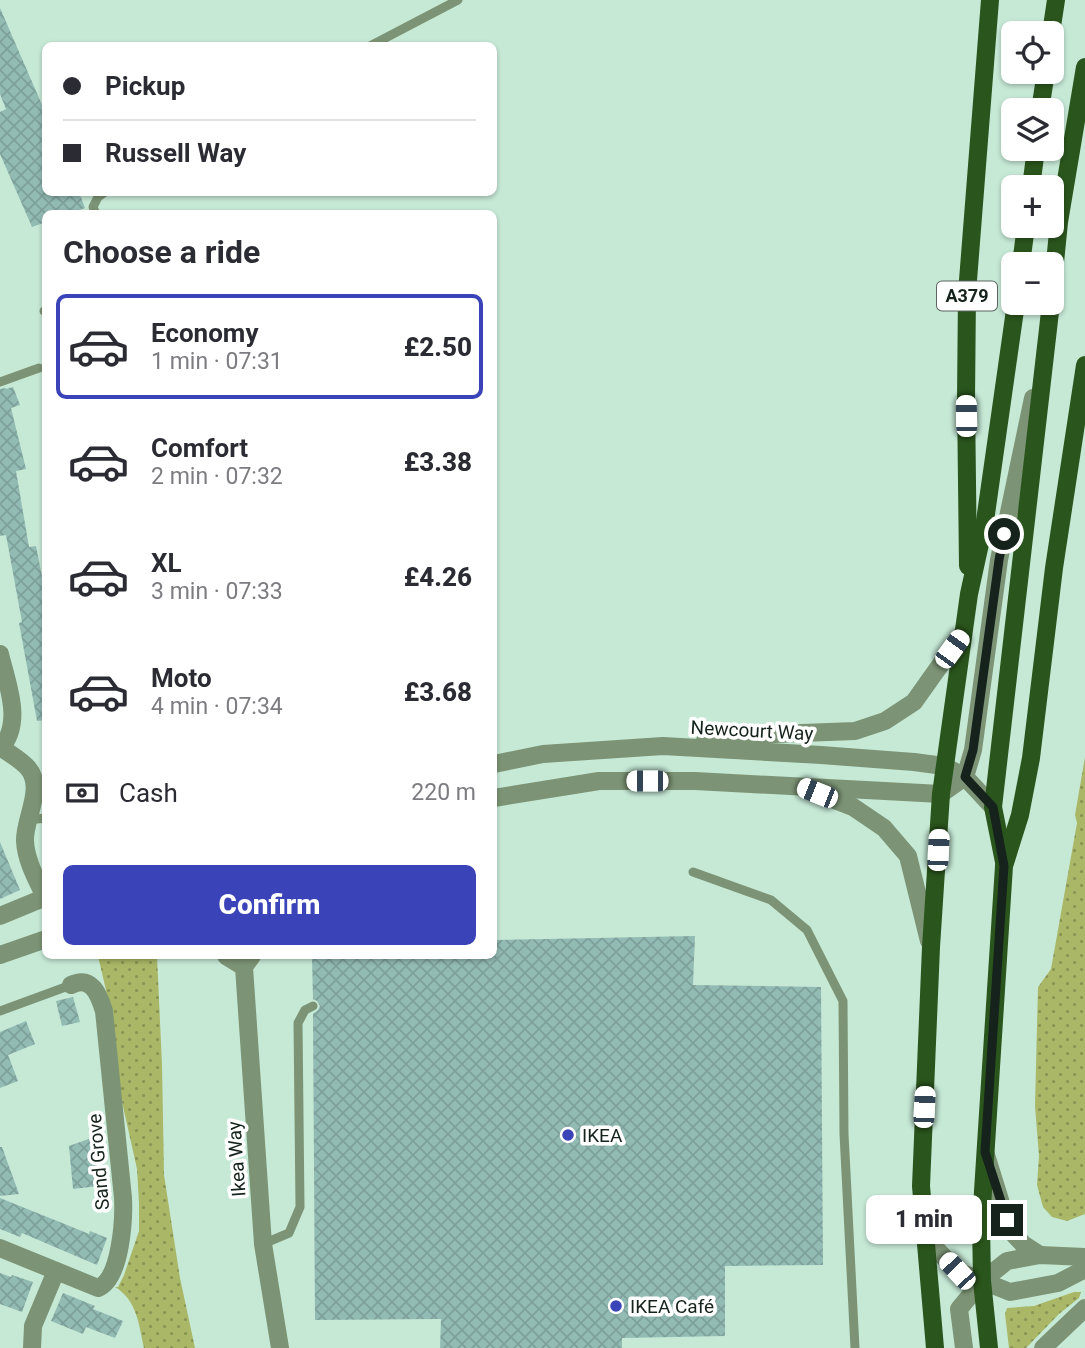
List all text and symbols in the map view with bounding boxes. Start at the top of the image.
map controls [1001,21,1064,315]
button: locate [1001,21,1064,84]
text: Pickup [105,71,185,101]
button: layers [1001,98,1064,161]
text: Russell Way [105,138,246,168]
button: + [1001,175,1064,238]
text: Choose a ride [63,233,260,271]
button: − [1001,252,1064,315]
road number: A379 [937,282,997,310]
icon: car [67,315,130,378]
text: Economy [151,318,258,348]
text: £2.50 [404,332,472,362]
text: 1 min · 07:31 [151,348,283,375]
car [956,395,977,437]
icon: car [67,430,130,493]
text: Comfort [151,433,248,463]
text: £3.38 [404,447,472,477]
text: 2 min · 07:32 [151,463,283,490]
route start [988,518,1020,550]
icon: car [67,545,130,608]
text: XL [151,548,182,578]
text: £4.26 [404,562,472,592]
text: 3 min · 07:33 [151,578,283,605]
car [932,626,973,672]
icon: car [67,660,130,723]
text: Moto [151,663,212,693]
text: £3.68 [404,677,472,707]
text: 4 min · 07:34 [151,693,283,720]
street label: Newcourt Way [690,716,814,745]
car [627,771,669,792]
icon: cash [63,774,101,812]
car [794,775,841,811]
text: Cash [119,778,178,808]
text: 220 m [411,779,476,806]
car [927,828,950,872]
button: Confirm [63,865,476,945]
car [913,1085,936,1129]
street label: Sand Grove [83,1113,114,1211]
street label: Ikea Way [222,1121,251,1197]
place label: IKEA [582,1124,623,1147]
marker: IKEA [560,1127,576,1143]
callout: 1 min [867,1196,982,1244]
route end [991,1204,1023,1236]
text: 1 min [895,1206,953,1233]
car [935,1248,980,1294]
place label: IKEA Café [630,1295,714,1318]
marker: IKEA Café [608,1298,624,1314]

